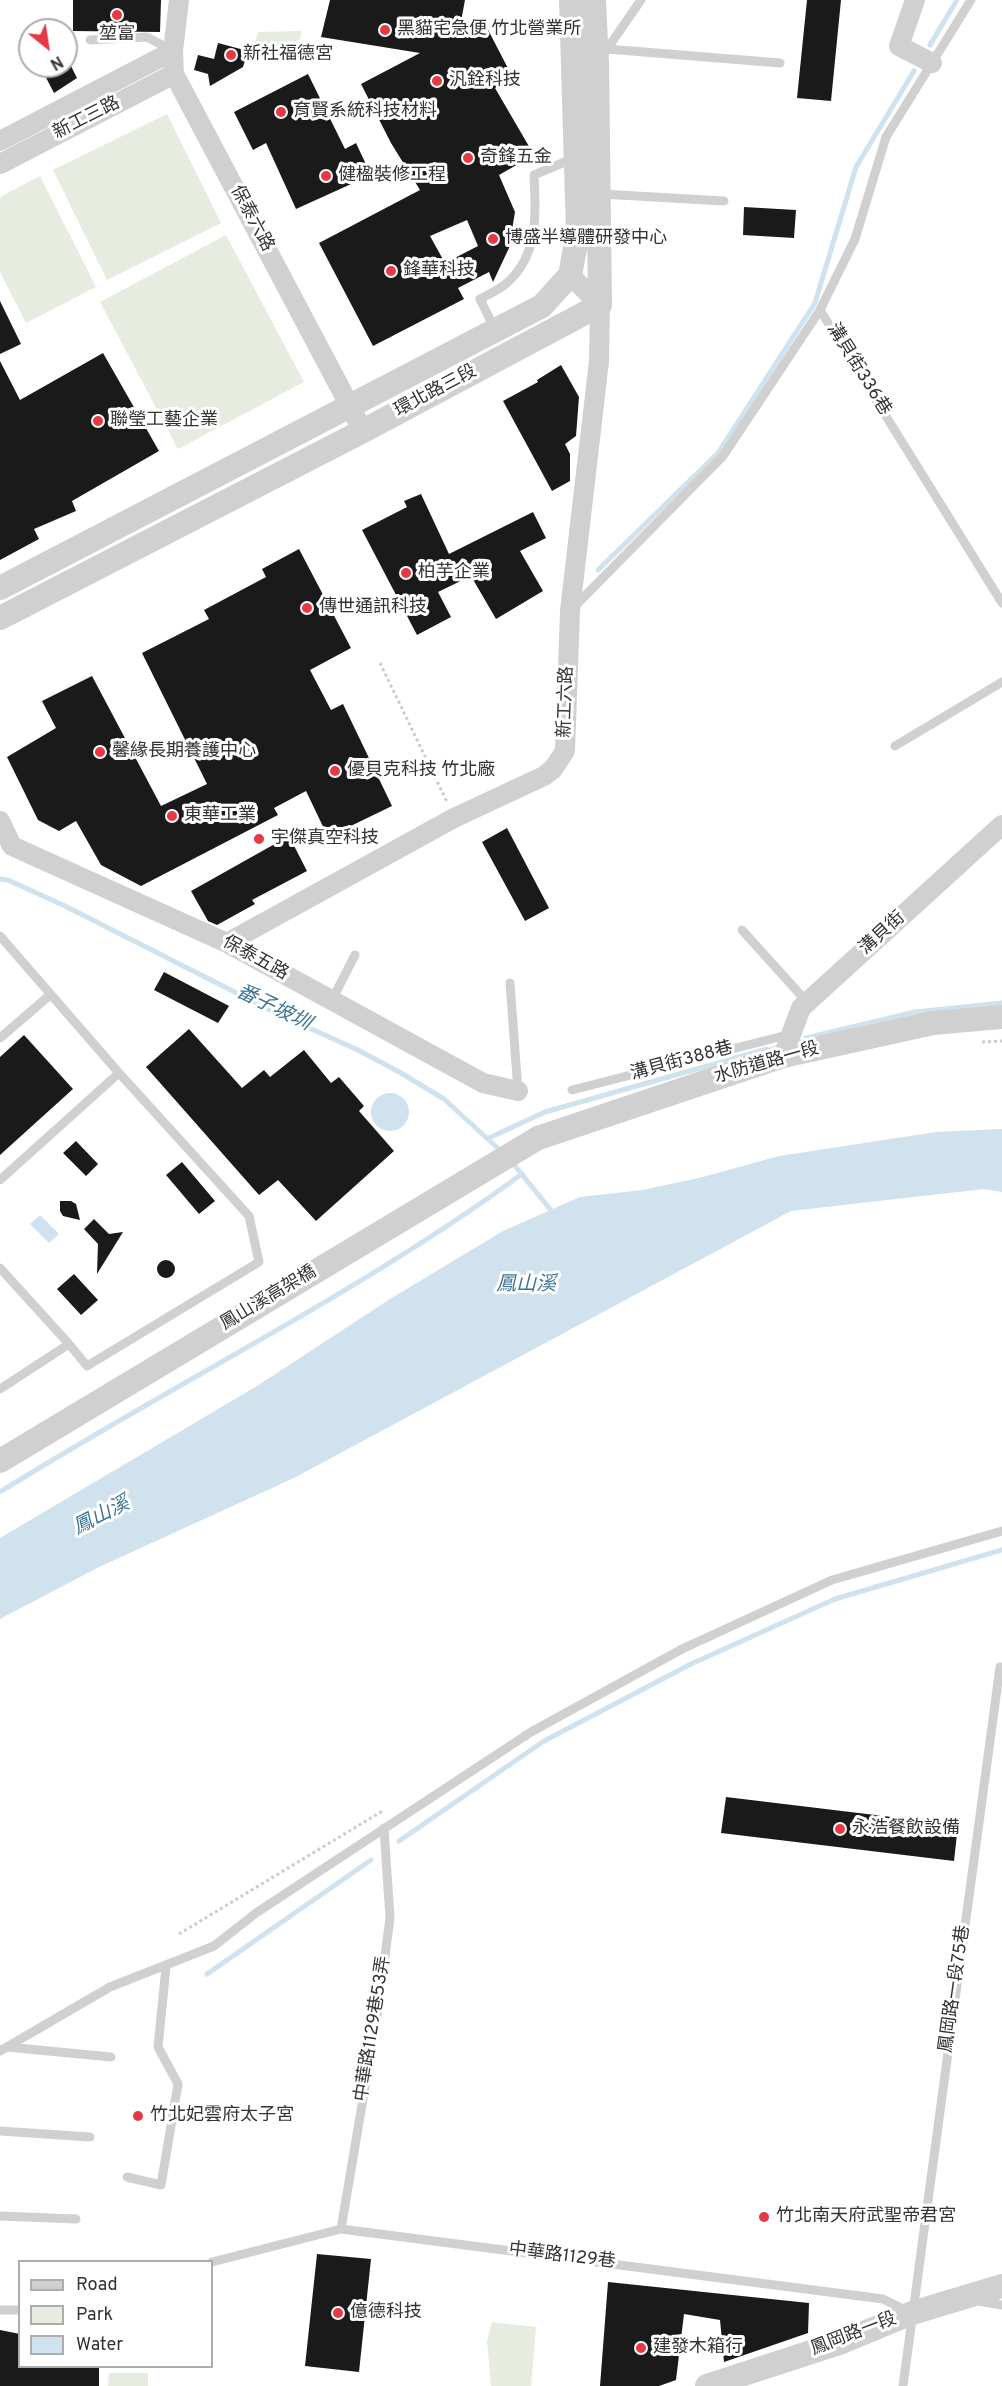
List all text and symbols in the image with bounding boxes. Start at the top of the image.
marker: 堃富 [110,8,124,22]
north arrow [18,18,78,78]
place label: 黑貓宅急便 竹北營業所 [397,19,581,41]
marker: 黑貓宅急便 竹北營業所 [378,23,392,37]
place label: 堃富 [99,24,135,46]
place label: 新社福德宮 [243,44,333,66]
marker: 新社福德宮 [224,48,238,62]
text: N [46,50,66,73]
place label: 汎銓科技 [449,70,521,92]
marker: 汎銓科技 [430,74,444,88]
street label: 新工三路 [50,93,124,145]
place label: 育賢系統科技材料 [293,101,437,123]
marker: 育賢系統科技材料 [274,105,288,119]
place label: 奇鋒五金 [480,147,552,169]
marker: 奇鋒五金 [461,151,475,165]
place label: 健楹裝修工程 [338,165,446,187]
marker: 健楹裝修工程 [319,169,333,183]
street label: 保泰六路 [225,182,277,256]
place label: 博盛半導體研發中心 [505,228,667,250]
marker: 博盛半導體研發中心 [486,232,500,246]
place label: 鋒華科技 [403,260,475,282]
marker: 鋒華科技 [384,264,398,278]
street label: 溝貝街336巷 [821,320,895,420]
street label: 環北路三段 [391,361,481,423]
place label: 聯瑩工藝企業 [110,410,218,432]
marker: 聯瑩工藝企業 [91,414,105,428]
place label: 柏芋企業 [418,562,490,584]
marker: 柏芋企業 [399,566,413,580]
place label: 傳世通訊科技 [319,597,427,619]
marker: 傳世通訊科技 [300,601,314,615]
street label: 新工六路 [555,666,579,738]
place label: 馨緣長期養護中心 [112,741,256,763]
marker: 馨緣長期養護中心 [93,745,107,759]
place label: 優貝克科技 竹北廠 [347,760,495,782]
marker: 優貝克科技 竹北廠 [328,764,342,778]
place label: 東華工業 [184,805,256,827]
marker: 東華工業 [165,809,179,823]
place label: 宇傑真空科技 [271,828,379,850]
marker: 宇傑真空科技 [252,832,266,846]
street label: 溝貝街 [856,908,910,960]
street label: 保泰五路 [218,932,292,986]
water label: 番子坡圳 [232,981,314,1037]
street label: 溝貝街388巷 [629,1038,735,1086]
street label: 水防道路一段 [712,1039,822,1089]
street label: 鳳山溪高架橋 [217,1262,321,1336]
water label: 鳳山溪 [496,1274,556,1298]
water label: 鳳山溪 [70,1493,134,1541]
place label: 永浩餐飲設備 [852,1818,960,1840]
marker: 永浩餐飲設備 [833,1822,847,1836]
street label: 鳳岡路一段75巷 [936,1924,976,2054]
street label: 中華路1129巷53弄 [352,1955,396,2103]
place label: 竹北妃雲府太子宮 [150,2105,294,2127]
marker: 竹北妃雲府太子宮 [131,2109,145,2123]
place label: 竹北南天府武聖帝君宮 [776,2206,956,2228]
marker: 竹北南天府武聖帝君宮 [757,2210,771,2224]
street label: 中華路1129巷 [507,2240,617,2274]
legend [18,2260,213,2368]
text: Road [76,2274,118,2297]
place label: 億德科技 [350,2302,422,2324]
text: Park [76,2304,113,2327]
marker: 億德科技 [331,2306,345,2320]
street label: 鳳岡路一段 [808,2309,900,2361]
text: Water [76,2334,123,2357]
place label: 建發木箱行 [653,2337,743,2359]
marker: 建發木箱行 [634,2341,648,2355]

